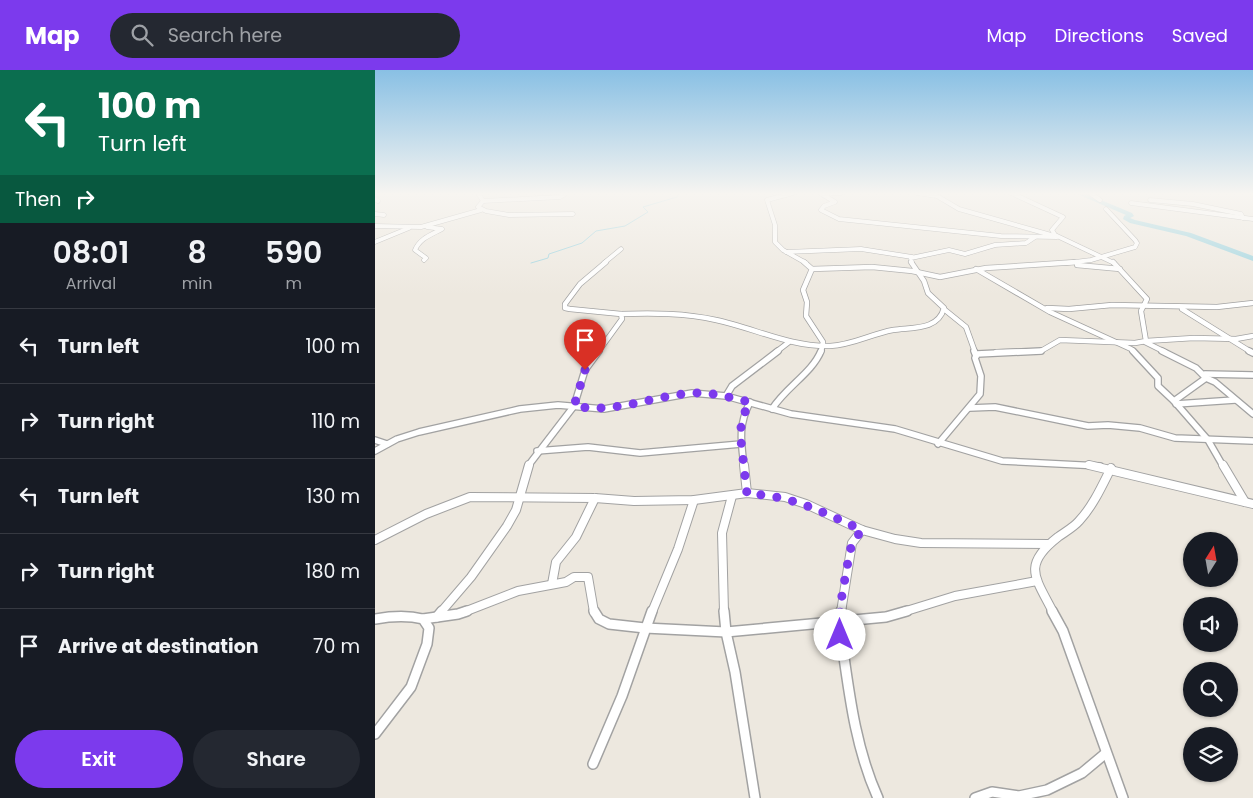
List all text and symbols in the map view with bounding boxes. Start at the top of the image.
search box [110,13,460,58]
text: Map [25,19,80,52]
icon: search [128,21,156,49]
text: Search here [168,22,282,49]
text: Map [987,23,1026,48]
text: Directions [1054,23,1144,48]
text: Saved [1172,23,1228,48]
text: 100 m [98,81,201,130]
icon: left [15,90,80,155]
text: Turn left [98,128,186,159]
icon: right [71,185,99,213]
text: Then [15,186,61,213]
text: 08:01 [53,231,129,274]
text: 8 [187,231,207,274]
text: 590 [265,231,322,274]
text: Arrival [66,272,116,295]
text: min [182,272,212,295]
text: m [285,272,302,295]
pin [564,319,606,370]
icon: arrive [571,326,599,354]
icon: left [15,332,43,360]
text: Turn left [58,333,139,360]
text: 100 m [305,333,360,360]
icon: right [15,407,43,435]
text: Turn right [58,408,154,435]
text: 110 m [311,408,360,435]
icon: left [15,482,43,510]
text: Turn left [58,483,139,510]
text: 130 m [306,483,360,510]
north arrow [1183,532,1237,588]
map controls [1183,532,1238,782]
icon: right [15,557,43,585]
text: Turn right [58,558,154,585]
text: 180 m [305,558,360,585]
button: sound [1183,597,1238,652]
position arrow [813,608,865,660]
icon: arrive [15,632,43,660]
text: Arrive at destination [58,633,259,660]
text: 70 m [313,633,360,660]
button: search [1183,662,1238,717]
button: layers [1183,727,1238,782]
button: Exit [15,730,183,788]
button: Share [193,730,360,788]

